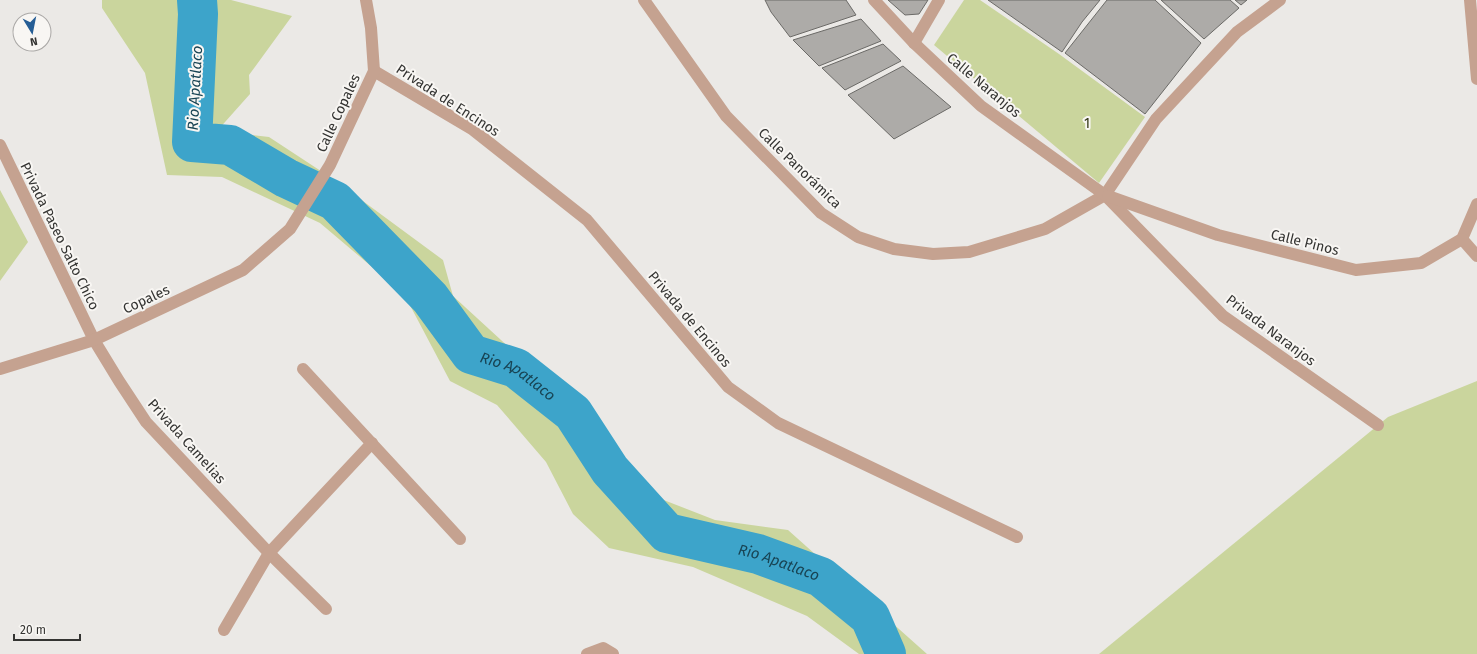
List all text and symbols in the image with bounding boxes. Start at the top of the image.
north arrow [12,12,52,52]
text: N [29,34,38,48]
water label: Rio Apatlaco [184,45,206,131]
street label: Calle Naranjos [943,50,1024,121]
street label: Privada de Encinos [393,61,503,140]
street label: Calle Copales [313,71,364,155]
park label: 1 [1084,115,1090,132]
street label: Calle Panorámica [755,125,845,212]
street label: Privada Paseo Salto Chico [16,159,103,313]
street label: Calle Pinos [1269,226,1341,259]
street label: Privada de Encinos [645,268,735,371]
street label: Copales [120,281,173,318]
street label: Privada Naranjos [1223,291,1319,370]
water label: Rio Apatlaco [478,348,559,405]
street label: Privada Camelias [144,395,229,488]
water label: Rio Apatlaco [736,541,822,585]
scale bar [14,616,80,642]
text: 20 m [20,623,46,637]

